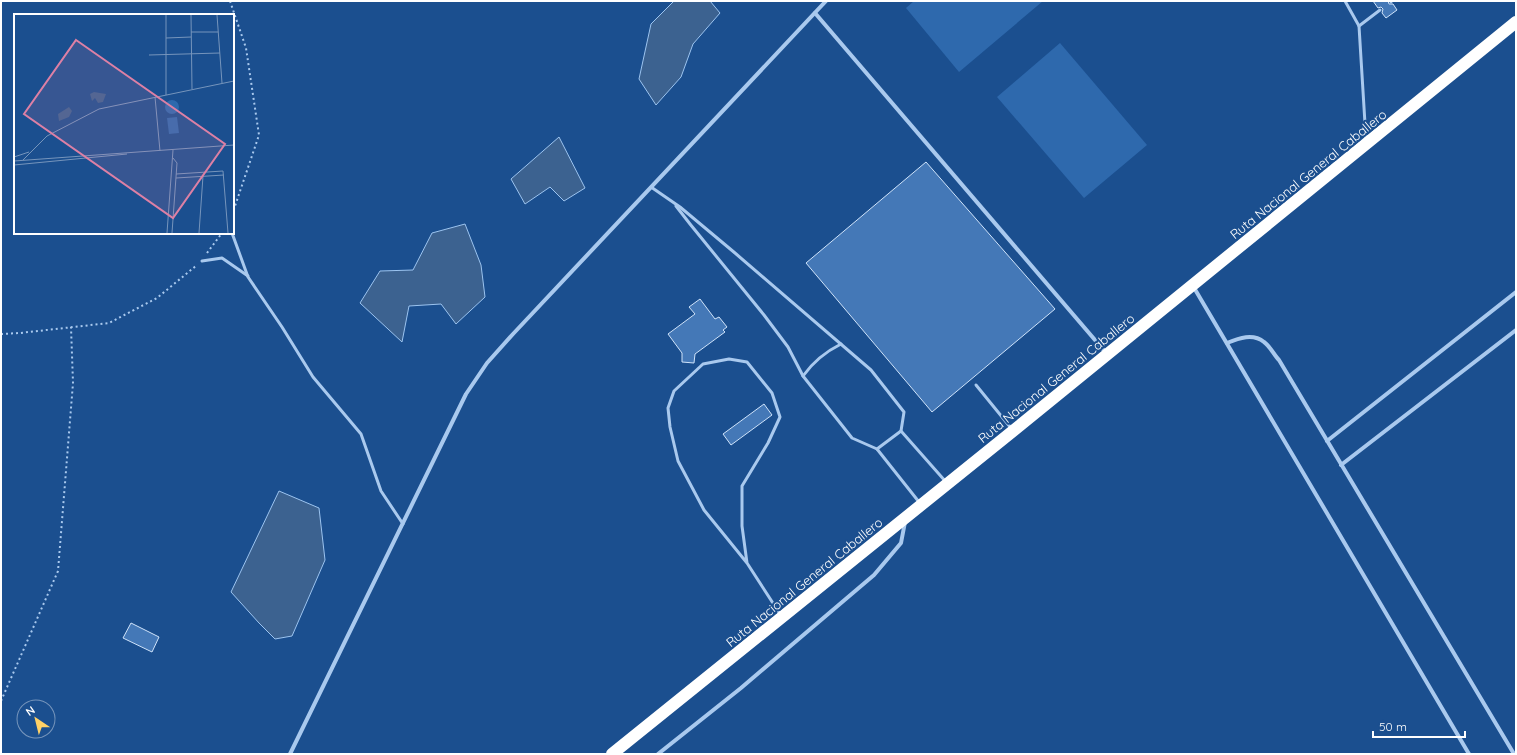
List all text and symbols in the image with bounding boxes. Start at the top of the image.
inset map [14,14,234,234]
street label: Ruta Nacional General Caballero [1226,106,1390,242]
street label: Ruta Nacional General Caballero [974,310,1138,446]
street label: Ruta Nacional General Caballero [722,514,886,650]
north arrow [16,699,56,739]
text: N [23,703,38,719]
scale bar [1373,713,1465,739]
text: 50 m [1379,719,1407,734]

